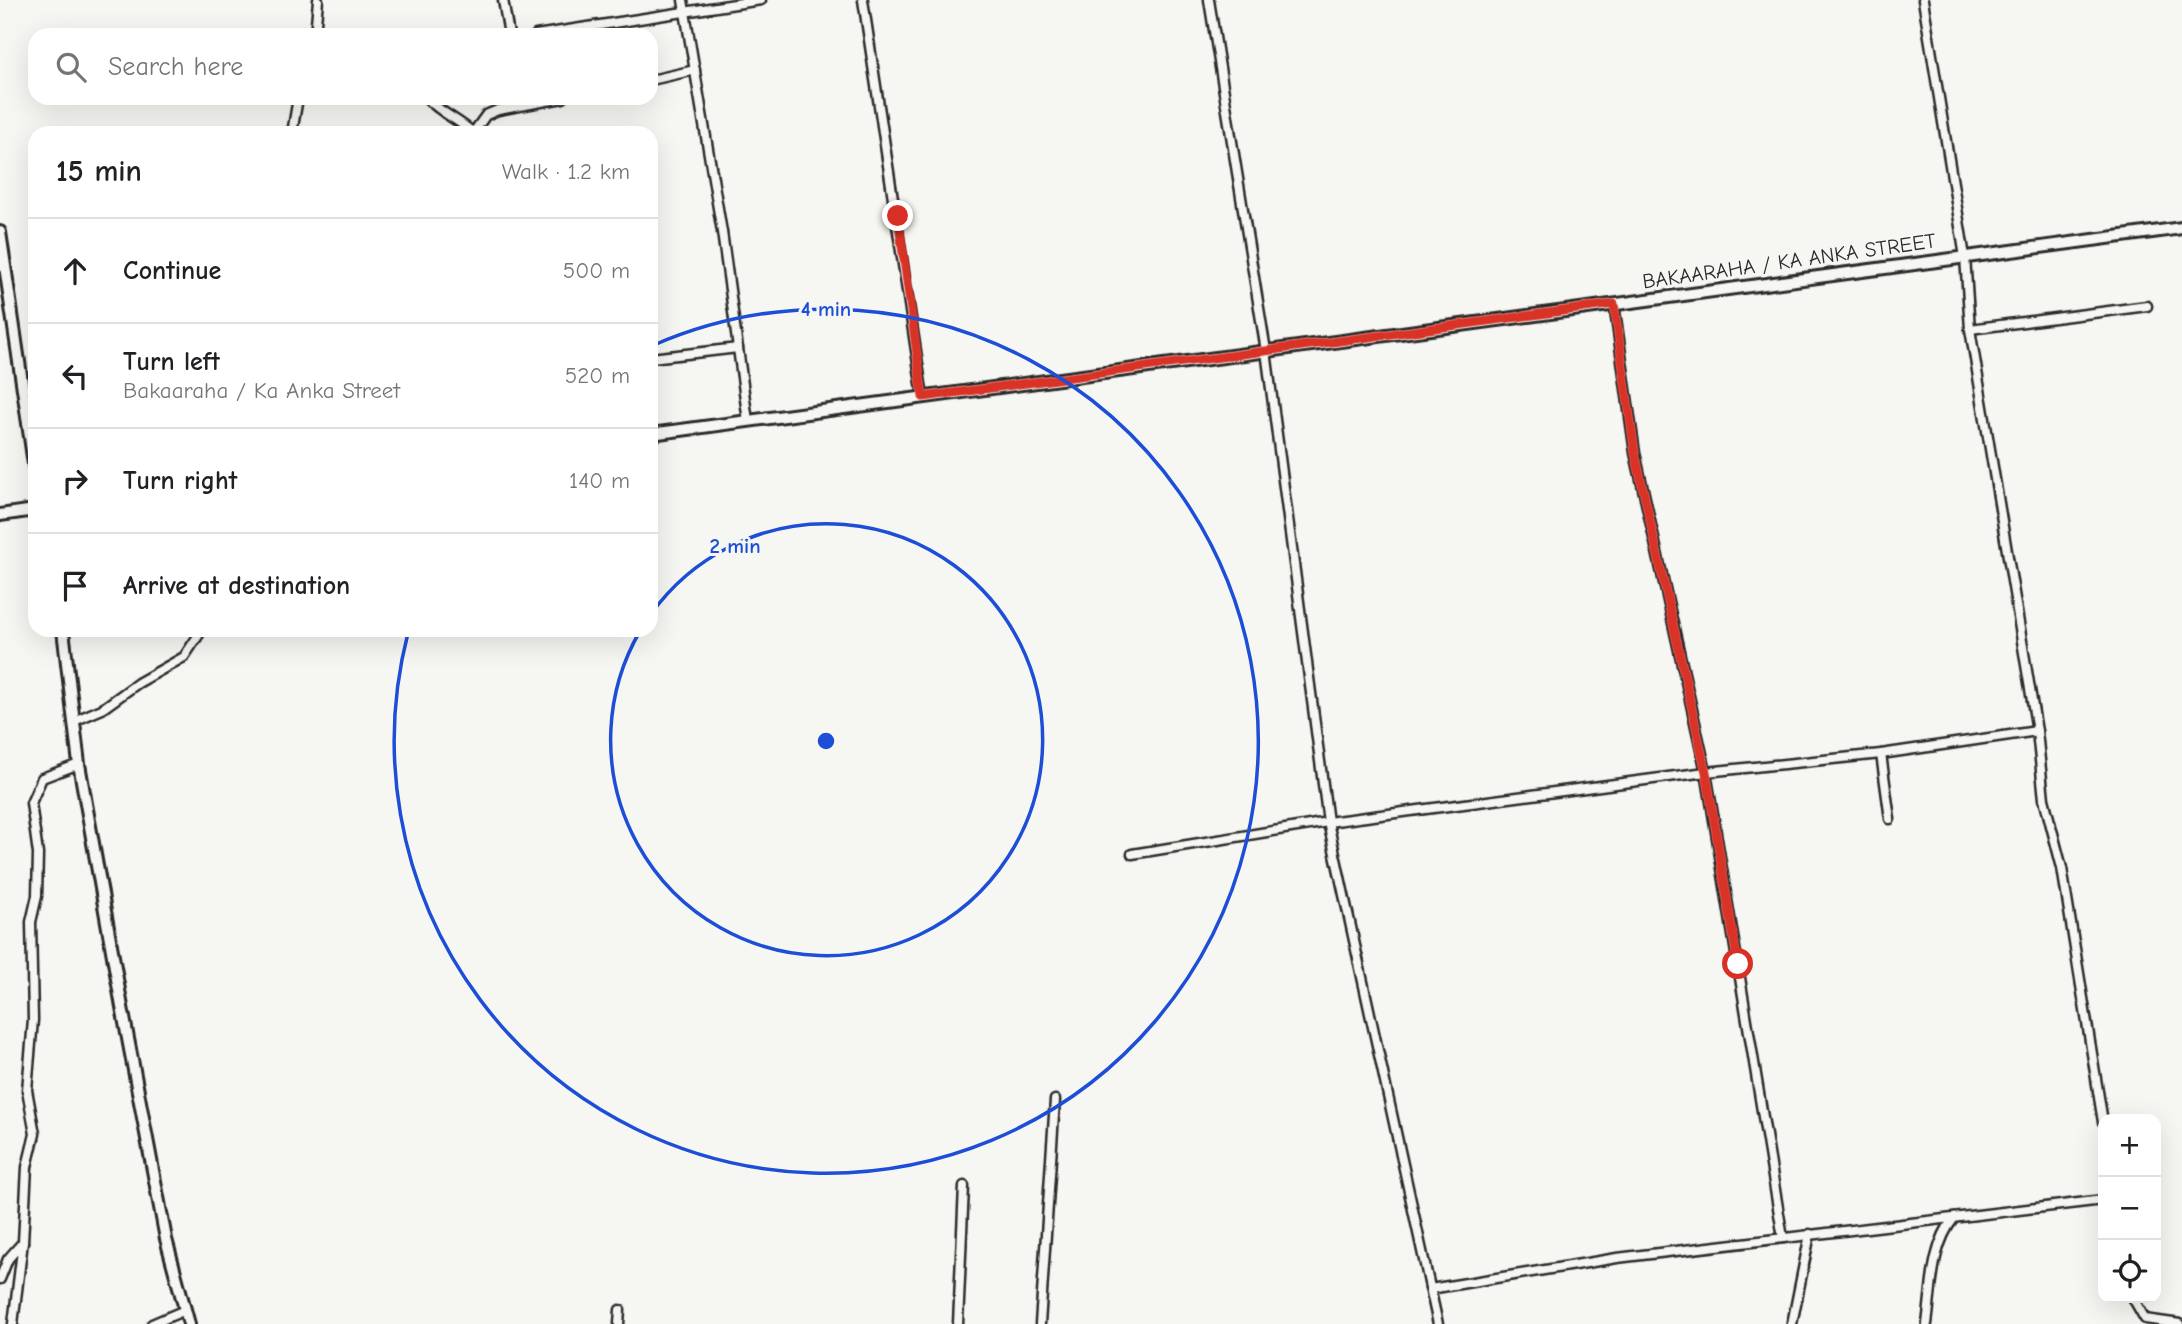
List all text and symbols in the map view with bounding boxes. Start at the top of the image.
search box [28,28,658,105]
icon: search [52,48,90,86]
text: Search here [108,52,243,82]
text: 15 min [56,154,142,189]
text: Walk · 1.2 km [502,158,630,185]
route end [882,200,913,231]
street label: BAKAARAHA / KA ANKA STREET [1641,229,1937,293]
icon: ahead [56,252,94,290]
text: Continue [123,256,221,286]
text: 500 m [563,257,630,284]
text: 4 min [801,297,851,321]
text: Turn left [123,347,220,377]
icon: left [56,357,94,395]
text: 520 m [565,362,630,389]
text: Bakaaraha / Ka Anka Street [123,377,400,404]
icon: right [56,462,94,500]
text: Turn right [123,466,237,496]
text: 140 m [569,467,630,494]
text: 2 min [709,534,761,558]
icon: arrive [56,567,94,605]
text: Arrive at destination [123,571,350,601]
centre of rings [814,729,838,753]
route start [1722,948,1753,979]
map controls [2098,1114,2161,1303]
button: + [2098,1114,2161,1177]
button: − [2098,1177,2161,1240]
button: locate [2098,1240,2161,1303]

